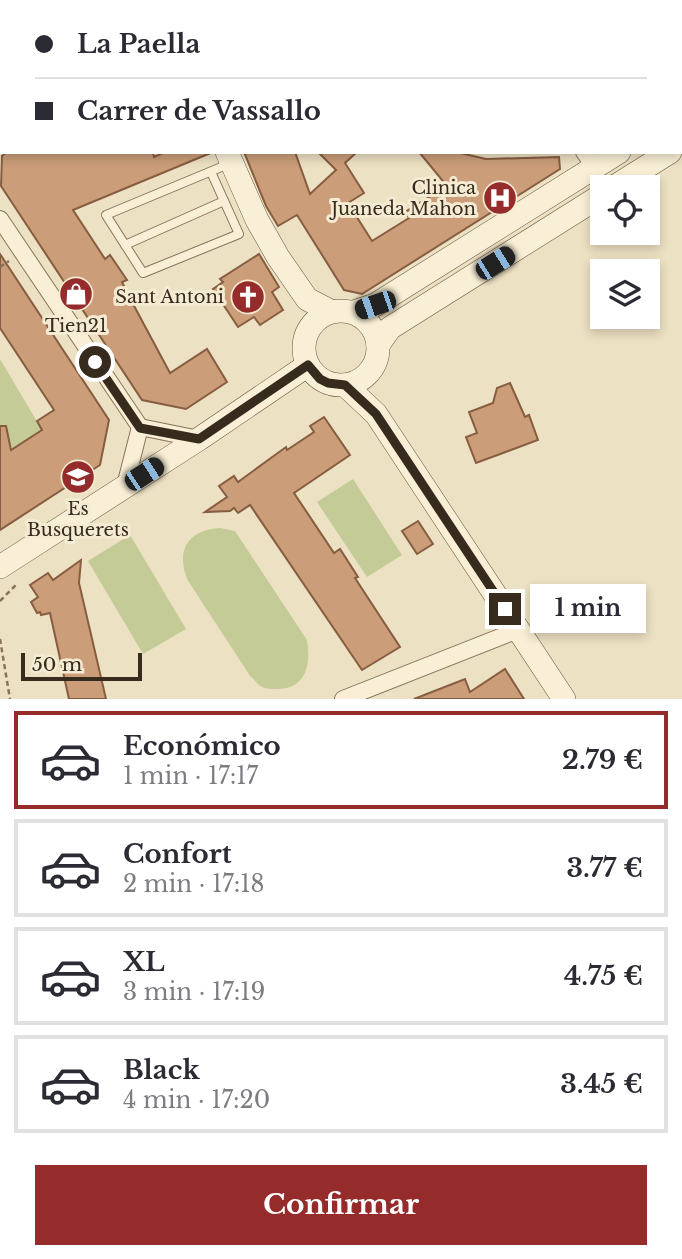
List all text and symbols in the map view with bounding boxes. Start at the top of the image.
text: La Paella [77,28,200,60]
text: Carrer de Vassallo [77,95,321,127]
map controls [590,175,660,329]
button: locate [590,175,660,245]
place label: Clinica Juaneda Mahon [329,177,476,220]
hospital icon: Clinica Juaneda Mahon [481,179,519,217]
car [472,243,519,283]
button: layers [590,259,660,329]
shop icon: Tien21 [57,275,95,313]
church icon: Sant Antoni [229,278,267,316]
place label: Sant Antoni [115,286,224,308]
car [352,288,399,322]
place label: Tien21 [45,315,107,337]
route start [79,346,111,378]
car [121,454,168,494]
school or university icon: Es Busquerets [59,458,97,496]
place label: Es Busquerets [27,498,129,541]
callout: 1 min [530,584,645,634]
route end [489,593,521,625]
text: 1 min [555,594,621,622]
scale bar [21,650,142,682]
text: 50 m [32,653,82,676]
icon: car [39,729,102,792]
text: Económico [123,730,281,762]
text: 2.79 € [562,744,643,776]
text: 1 min · 17:17 [123,762,258,790]
icon: car [39,837,102,900]
text: Confort [123,838,232,870]
text: 3.77 € [566,852,643,884]
text: 2 min · 17:18 [123,870,264,898]
icon: car [39,945,102,1008]
text: XL [123,946,165,978]
text: 4.75 € [564,960,643,992]
text: 3 min · 17:19 [123,978,265,1006]
icon: car [39,1053,102,1116]
text: Black [123,1054,200,1086]
text: 3.45 € [560,1068,643,1100]
text: 4 min · 17:20 [123,1086,270,1114]
button: Confirmar [35,1165,647,1245]

